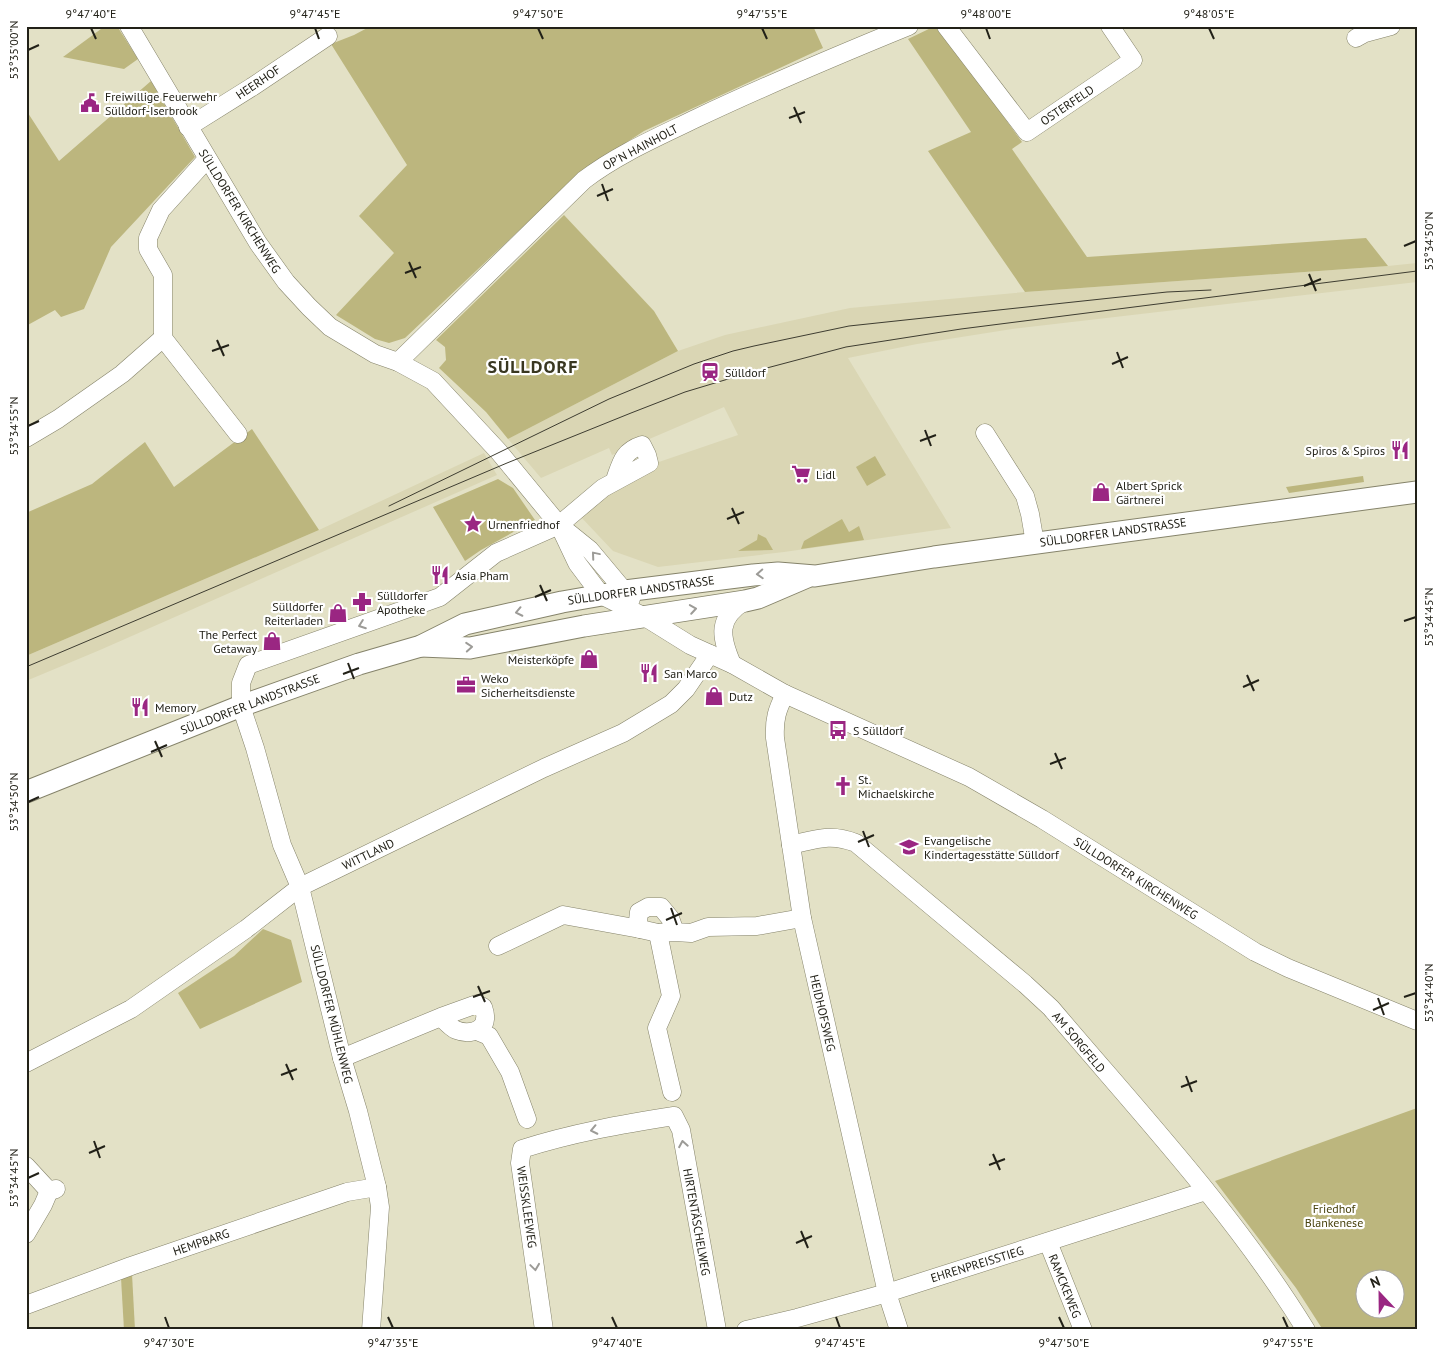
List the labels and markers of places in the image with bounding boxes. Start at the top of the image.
place label: Freiwillige Feuerwehr Sülldorf-Iserbrook [105,89,217,118]
public building icon: Freiwillige Feuerwehr Sülldorf-Iserbrook [79,92,101,114]
station icon: Sülldorf [699,361,721,383]
place label: Sülldorf [725,365,767,380]
restaurant icon: Spiros & Spiros [1389,439,1411,461]
place label: Spiros & Spiros [1306,443,1385,458]
supermarket icon: Lidl [790,463,812,485]
place label: Lidl [816,467,836,482]
place label: Albert Sprick Gärtnerei [1116,478,1182,507]
shop icon: Albert Sprick Gärtnerei [1090,481,1112,503]
place icon: Urnenfriedhof [462,513,484,535]
place label: Urnenfriedhof [488,517,561,532]
restaurant icon: Asia Pham [429,564,451,586]
place label: Asia Pham [455,568,508,583]
place label: Sülldorfer Apotheke [377,588,428,617]
pharmacy icon: Sülldorfer Apotheke [351,591,373,613]
place label: Sülldorfer Reiterladen [264,599,323,628]
shop icon: Sülldorfer Reiterladen [327,602,349,624]
place label: The Perfect Getaway [199,627,257,656]
shop icon: The Perfect Getaway [261,630,283,652]
shop icon: Meisterköpfe [578,648,600,670]
place label: Meisterköpfe [508,652,574,667]
restaurant icon: San Marco [638,662,660,684]
place label: San Marco [664,666,717,681]
place label: Weko Sicherheitsdienste [481,671,575,700]
office icon: Weko Sicherheitsdienste [455,674,477,696]
shop icon: Dutz [703,685,725,707]
place label: Dutz [729,689,753,704]
restaurant icon: Memory [129,696,151,718]
place label: Memory [155,700,197,715]
bus stop icon: S Sülldorf [827,719,849,741]
place label: S Sülldorf [853,723,904,738]
place label: St. Michaelskirche [858,772,934,801]
church icon: St. Michaelskirche [832,775,854,797]
place label: Evangelische Kindertagesstätte Sülldorf [924,833,1060,862]
school or university icon: Evangelische Kindertagesstätte Sülldorf [898,836,920,858]

